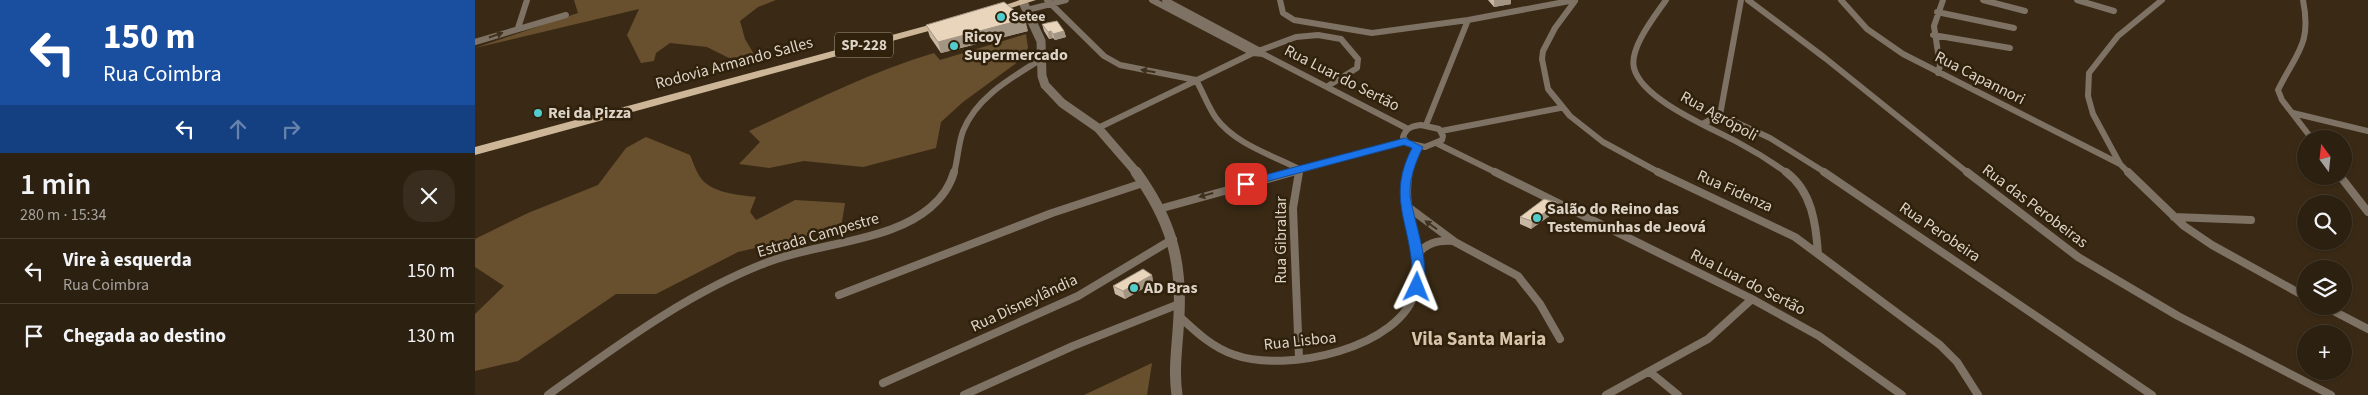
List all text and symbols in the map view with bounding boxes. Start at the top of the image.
place label: Setee [1011,7,1046,27]
marker: Setee [995,11,1007,23]
text: 150 m [103,12,195,62]
icon: left [20,20,85,85]
place label: Ricoy Supermercado [964,26,1068,66]
one-way arrow [489,31,504,38]
street label: Rodovia Armando Salles [653,31,815,95]
road number: SP-228 [835,32,893,58]
street label: Rua Luar do Sertão [1281,39,1403,117]
marker: Ricoy Supermercado [948,40,960,52]
street label: Rua Capannori [1931,46,2029,110]
text: Rua Coimbra [103,58,221,90]
one-way arrow [1140,67,1156,75]
street label: Rua Agrópoli [1676,86,1762,146]
place label: Rei da Pizza [548,102,631,124]
marker: Rei da Pizza [532,107,544,119]
icon: left [171,115,199,143]
icon: ahead [224,115,252,143]
icon: right [277,115,305,143]
north arrow [2297,130,2353,185]
map controls [2297,130,2352,380]
street label: Rua das Perobeiras [1978,159,2093,253]
text: 1 min [20,163,91,206]
pin [1225,163,1267,205]
street label: Rua Fidenza [1694,164,1776,218]
button: close [403,170,455,222]
icon: arrive [1232,170,1260,198]
one-way arrow [1198,192,1213,200]
button: search [2297,195,2352,250]
street label: Rua Gibraltar [1270,196,1292,284]
street label: Rua Perobeira [1895,197,1985,267]
place label: Salão do Reino das Testemunhas de Jeová [1547,198,1706,238]
text: 280 m · 15:34 [20,204,107,226]
street label: Estrada Campestre [754,207,882,263]
marker: Salão do Reino das Testemunhas de Jeová [1531,212,1543,224]
one-way arrow [1424,220,1438,230]
street label: Rua Luar do Sertão [1687,243,1809,321]
text: Vire à esquerda [63,247,192,274]
icon: left [20,257,48,285]
text: 150 m [407,258,455,285]
position arrow [1390,260,1442,312]
button: layers [2297,260,2352,315]
street label: Rua Disneylândia [967,269,1081,337]
text: Rua Coimbra [63,274,149,296]
place label: AD Bras [1143,277,1198,299]
marker: AD Bras [1128,282,1140,294]
icon: arrive [20,322,48,350]
text: Chegada ao destino [63,323,226,350]
text: 130 m [407,323,455,350]
button: + [2297,325,2352,380]
street label: Rua Lisboa [1263,326,1337,356]
district label: Vila Santa Maria [1411,326,1546,353]

